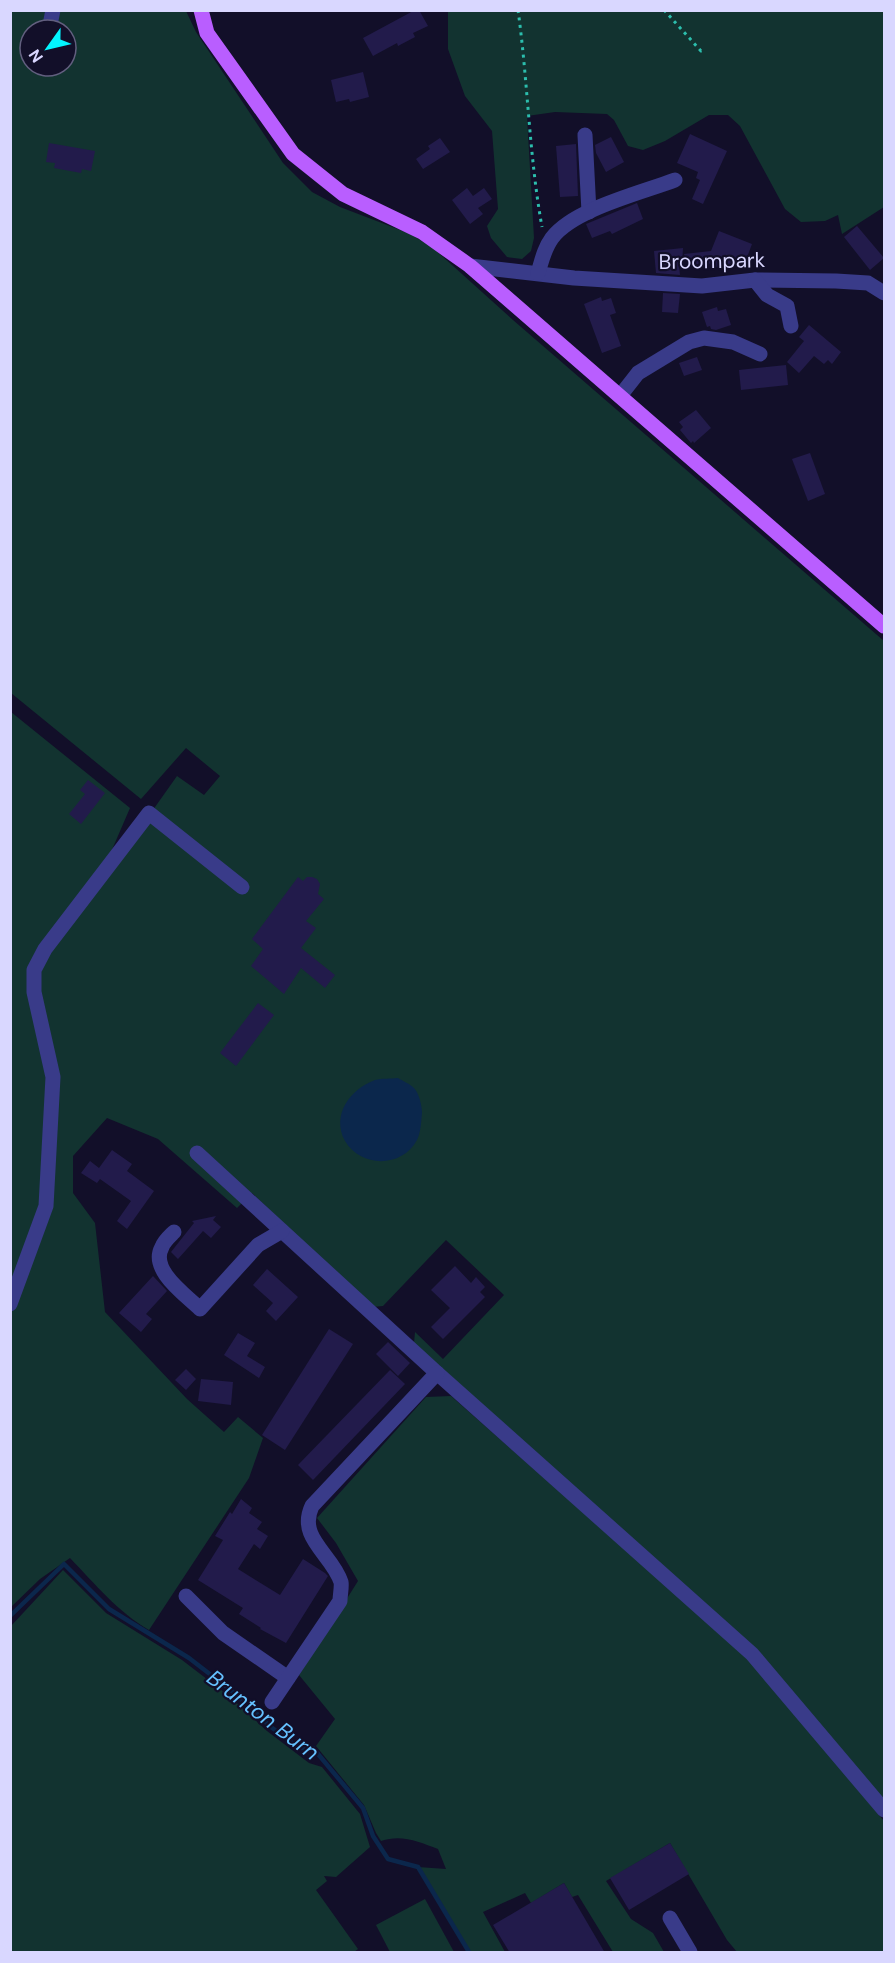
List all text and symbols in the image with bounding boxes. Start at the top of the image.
north arrow [18,18,78,78]
text: N [24,45,48,67]
street label: Broompark [658,246,766,276]
water label: Brunton Burn [201,1663,325,1767]

